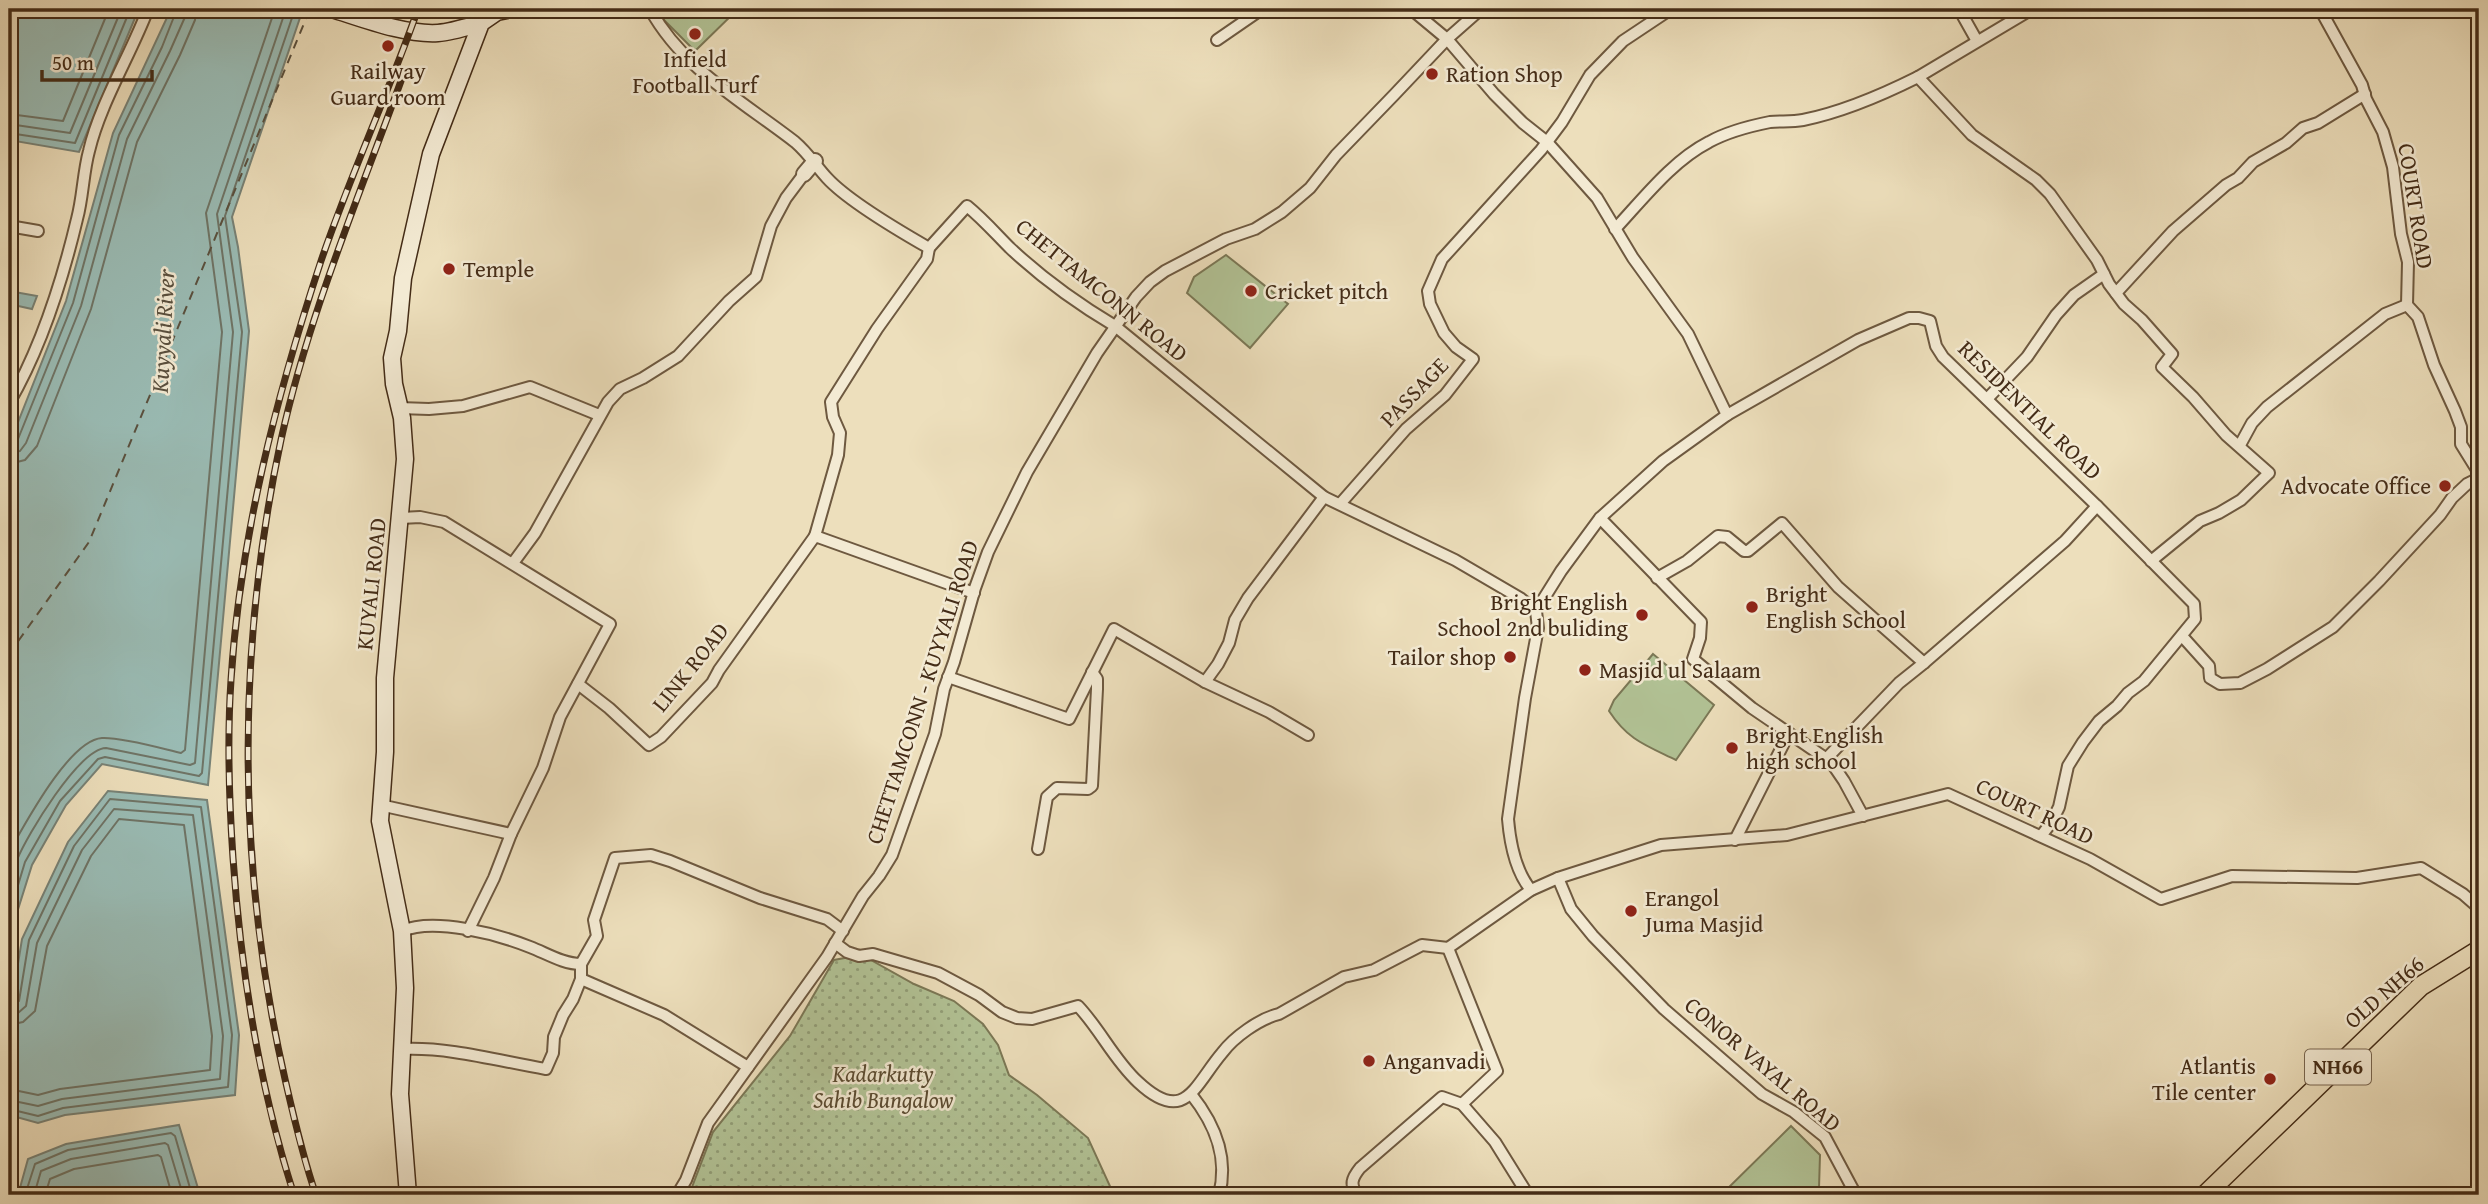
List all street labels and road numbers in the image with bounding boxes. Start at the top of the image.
street label: COURT ROAD [2390,141,2443,271]
street label: CHETTAMCONN ROAD [1009,210,1195,369]
street label: RESIDENTIAL ROAD [1951,332,2110,487]
street label: PASSAGE [1372,349,1455,434]
street label: KUYALI ROAD [347,516,394,652]
street label: CHETTAMCONN - KUYYALI ROAD [857,536,986,848]
street label: LINK ROAD [643,615,736,718]
street label: COURT ROAD [1971,769,2100,852]
street label: OLD NH66 [2336,947,2431,1036]
street label: CONOR VAYAL ROAD [1678,988,1849,1139]
road number: NH66 [2305,1050,2371,1084]

